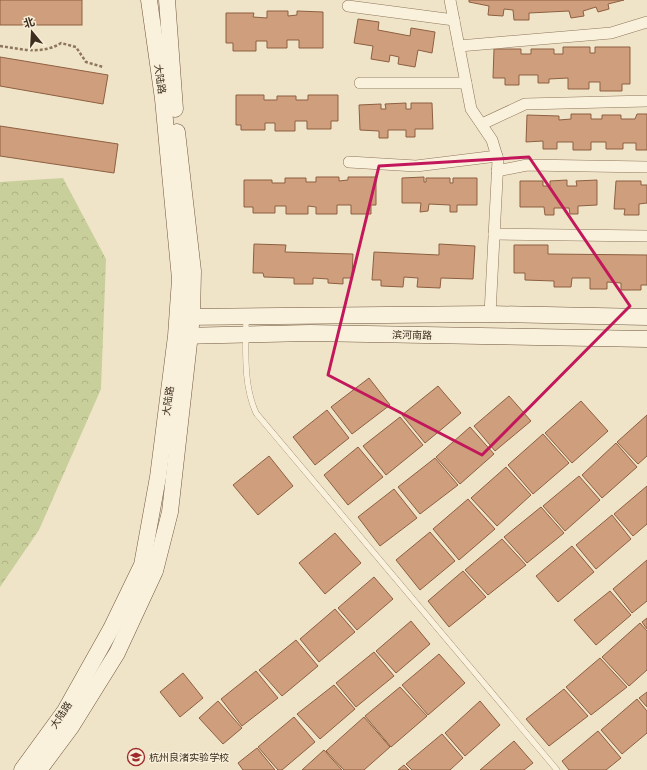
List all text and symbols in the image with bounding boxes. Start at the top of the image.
north arrow [12,12,52,52]
text: 北 [22,14,36,31]
street label: 大陆路 [151,63,169,95]
street label: 滨河南路 [392,328,432,342]
street label: 大陆路 [159,385,177,417]
street label: 大陆路 [47,699,75,731]
school or university icon: 杭州良渚实验学校 [126,747,146,767]
place label: 杭州良渚实验学校 [149,751,229,764]

